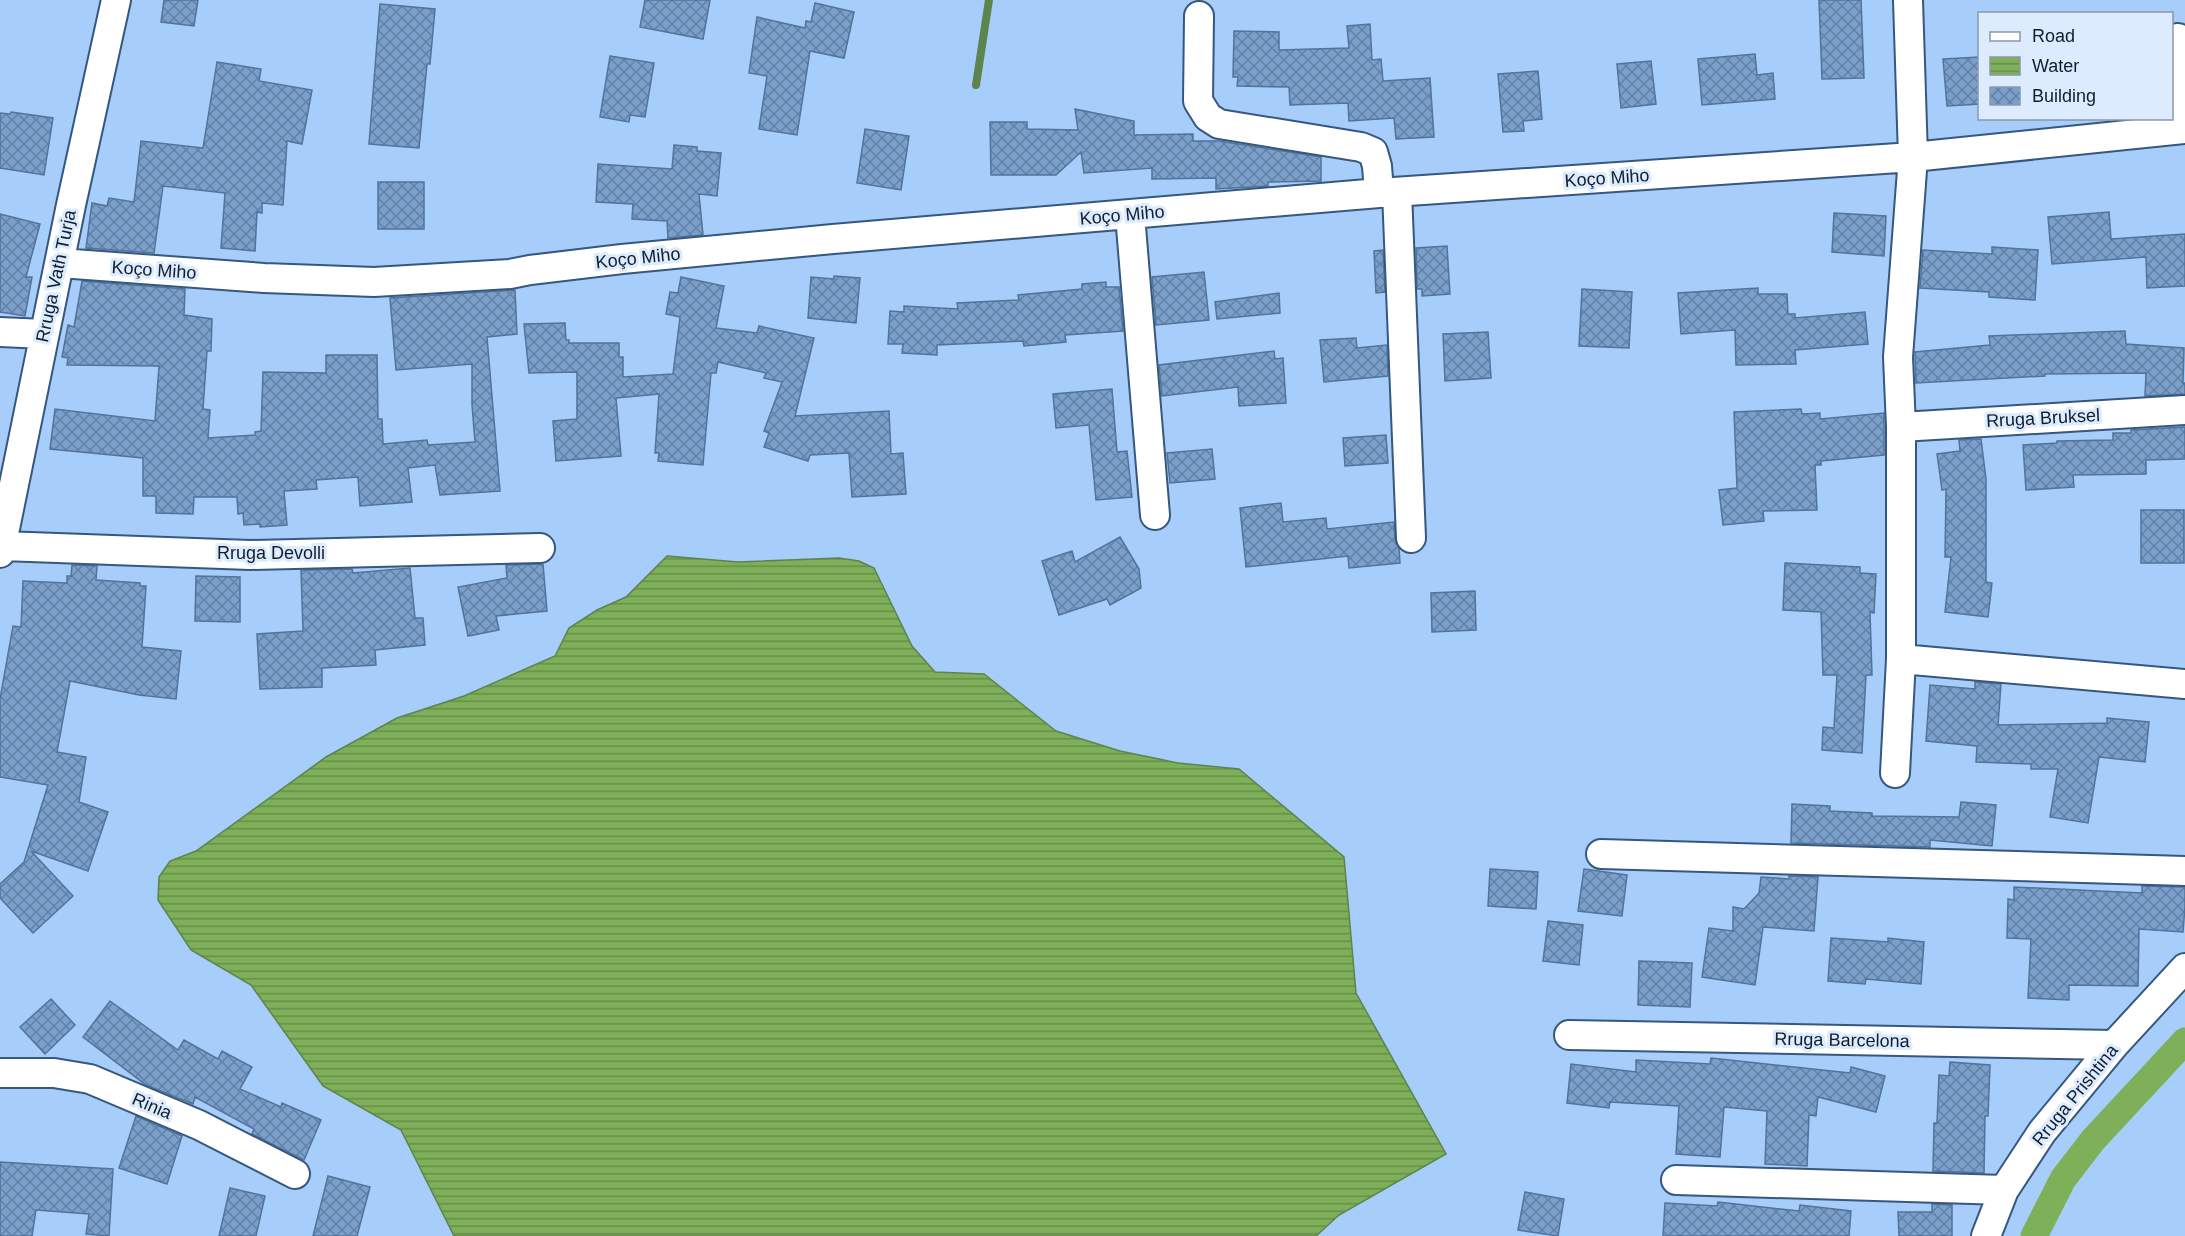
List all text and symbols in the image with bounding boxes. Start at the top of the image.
legend [1978,12,2173,120]
text: Road [2032,26,2075,46]
text: Water [2032,56,2079,76]
text: Building [2032,86,2096,106]
street label: Koço Miho [1564,165,1650,191]
street label: Koço Miho [1079,201,1165,229]
street label: Rruga Vath Turja [32,207,80,344]
street label: Koço Miho [595,244,681,272]
street label: Koço Miho [111,257,197,283]
street label: Rruga Bruksel [1986,405,2100,431]
street label: Rruga Devolli [217,543,325,563]
street label: Rruga Barcelona [1774,1029,1911,1051]
street label: Rruga Prishtina [2028,1040,2122,1150]
street label: Rinia [129,1089,176,1124]

